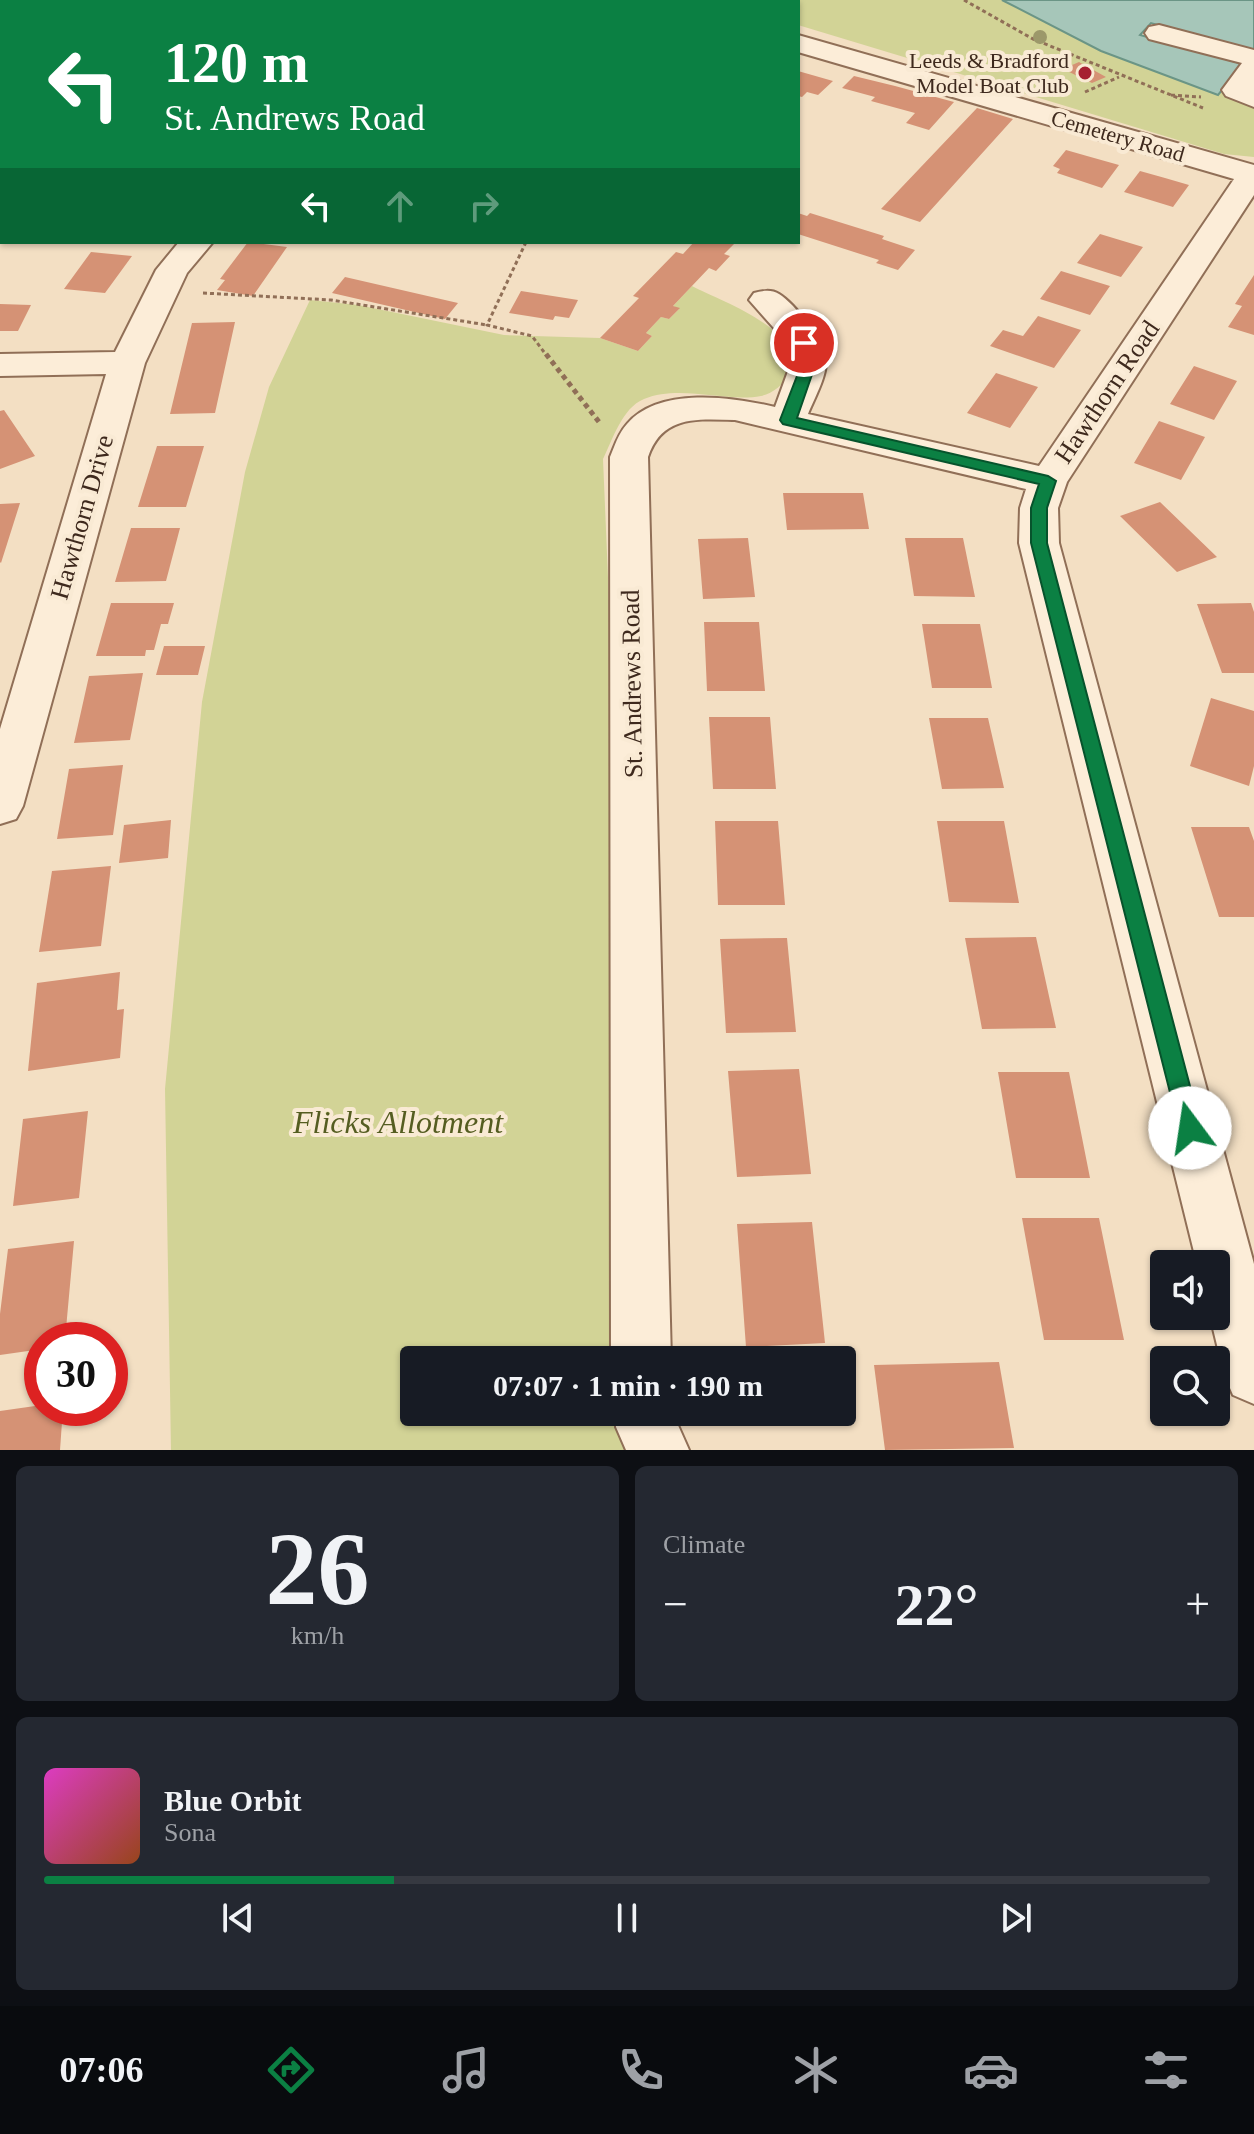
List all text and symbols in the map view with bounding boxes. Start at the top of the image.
icon: left [32,32,136,136]
text: 120 m [164,32,309,94]
place label: Leeds & Bradford Model Boat Club [909,48,1069,98]
marker: Leeds & Bradford Model Boat Club [1076,64,1094,82]
text: St. Andrews Road [164,98,425,138]
street label: Cemetery Road [1048,105,1188,167]
icon: left [294,184,338,228]
icon: ahead [378,184,422,228]
icon: right [462,184,506,228]
pin [770,309,838,377]
street label: Hawthorn Road [1049,315,1165,469]
icon: arrive [782,321,826,365]
street label: Hawthorn Drive [45,431,119,603]
street label: St. Andrews Road [616,590,648,778]
position arrow [1148,1086,1232,1170]
park label: Flicks Allotment [292,1104,504,1140]
map controls [1150,1250,1230,1426]
button: sound [1150,1250,1230,1330]
speed limit sign: 30 [24,1322,128,1426]
button: search [1150,1346,1230,1426]
text: 07:07 · 1 min · 190 m [493,1369,763,1402]
text: 26 [266,1511,370,1626]
text: Climate [663,1530,745,1559]
text: 22° [895,1572,979,1638]
text: − [663,1580,688,1629]
text: + [1185,1580,1210,1629]
text: km/h [291,1621,344,1650]
text: Blue Orbit [164,1784,302,1817]
text: Sona [164,1818,216,1847]
icon: previous [216,1896,260,1940]
icon: pause [605,1896,649,1940]
icon: next [994,1896,1038,1940]
icon: directions [263,2042,319,2098]
icon: music [438,2042,494,2098]
icon: phone [613,2042,669,2098]
icon: climate [788,2042,844,2098]
icon: car [963,2042,1019,2098]
icon: filters [1138,2042,1194,2098]
text: 07:06 [60,2050,144,2090]

